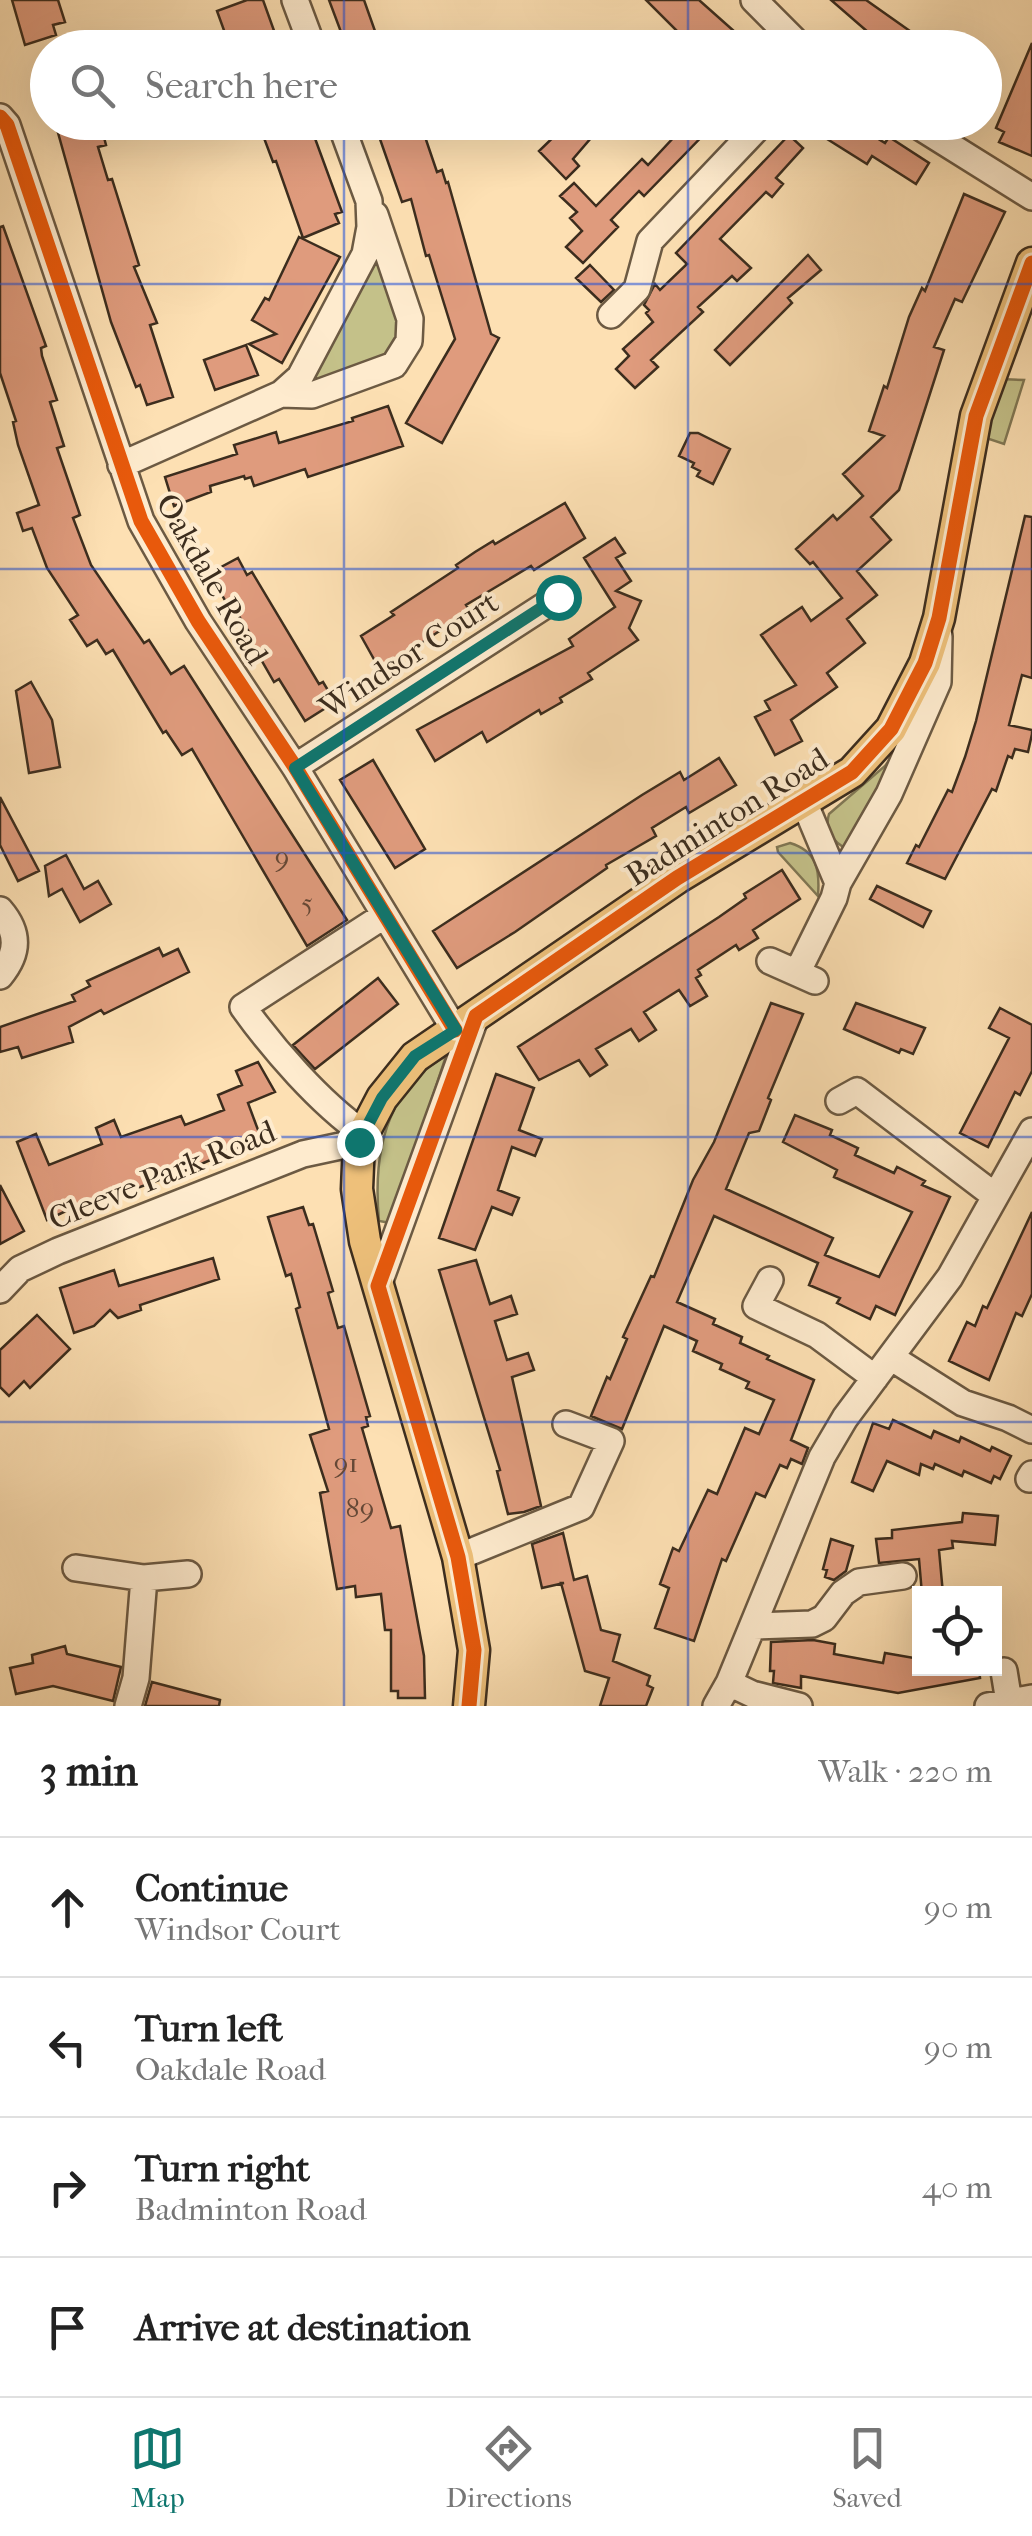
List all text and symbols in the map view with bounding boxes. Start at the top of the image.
search box [30,30,1002,140]
icon: search [65,58,120,113]
text: Search here [145,63,338,108]
street label: Oakdale Road [148,487,276,671]
route start [536,575,582,621]
street label: Windsor Court [312,583,506,727]
street label: Badminton Road [619,740,835,894]
house number: 9 [275,840,289,873]
house number: 5 [301,886,313,919]
street label: Cleeve Park Road [43,1112,281,1237]
route end [337,1120,383,1166]
house number: 91 [334,1446,358,1479]
house number: 89 [346,1491,374,1524]
map controls [912,1586,1002,1676]
button: locate [912,1586,1002,1676]
text: 3 min [40,1747,138,1796]
text: Walk · 220 m [818,1753,992,1790]
text: Continue [135,1866,288,1911]
icon: ahead [40,1880,95,1935]
text: 90 m [924,1889,992,1926]
text: Windsor Court [135,1911,341,1948]
text: Turn left [135,2006,283,2051]
icon: left [40,2020,95,2075]
text: 90 m [924,2029,992,2066]
text: Oakdale Road [135,2051,326,2088]
text: Turn right [135,2146,310,2191]
icon: right [40,2160,95,2215]
text: 40 m [922,2169,992,2206]
text: Badminton Road [135,2191,367,2228]
icon: arrive [40,2300,95,2355]
text: Arrive at destination [135,2305,471,2350]
tab: Map [130,2421,185,2514]
tab: Directions [446,2421,572,2514]
tab: Saved [832,2421,902,2514]

